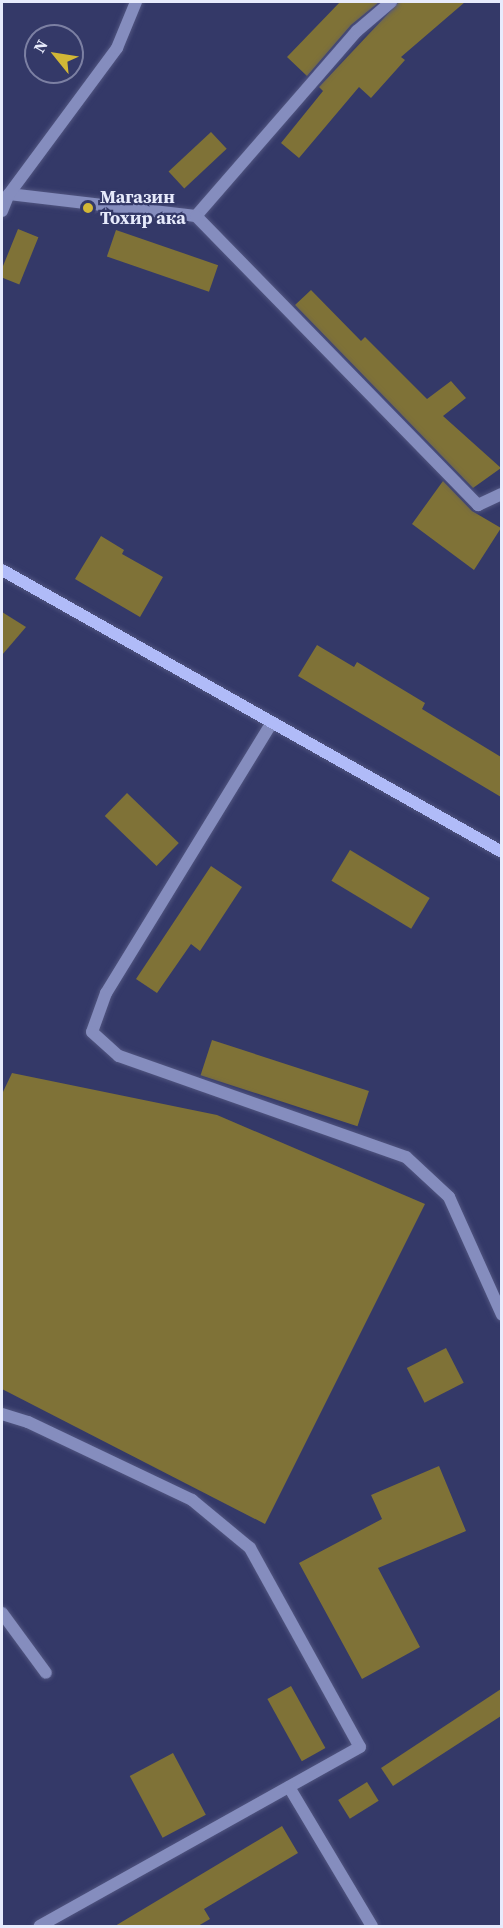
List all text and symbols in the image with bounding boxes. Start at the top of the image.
north arrow [24,24,84,84]
text: N [28,35,53,57]
place label: Магазин Тохир ака [100,187,186,230]
marker: Магазин Тохир ака [81,201,95,215]

